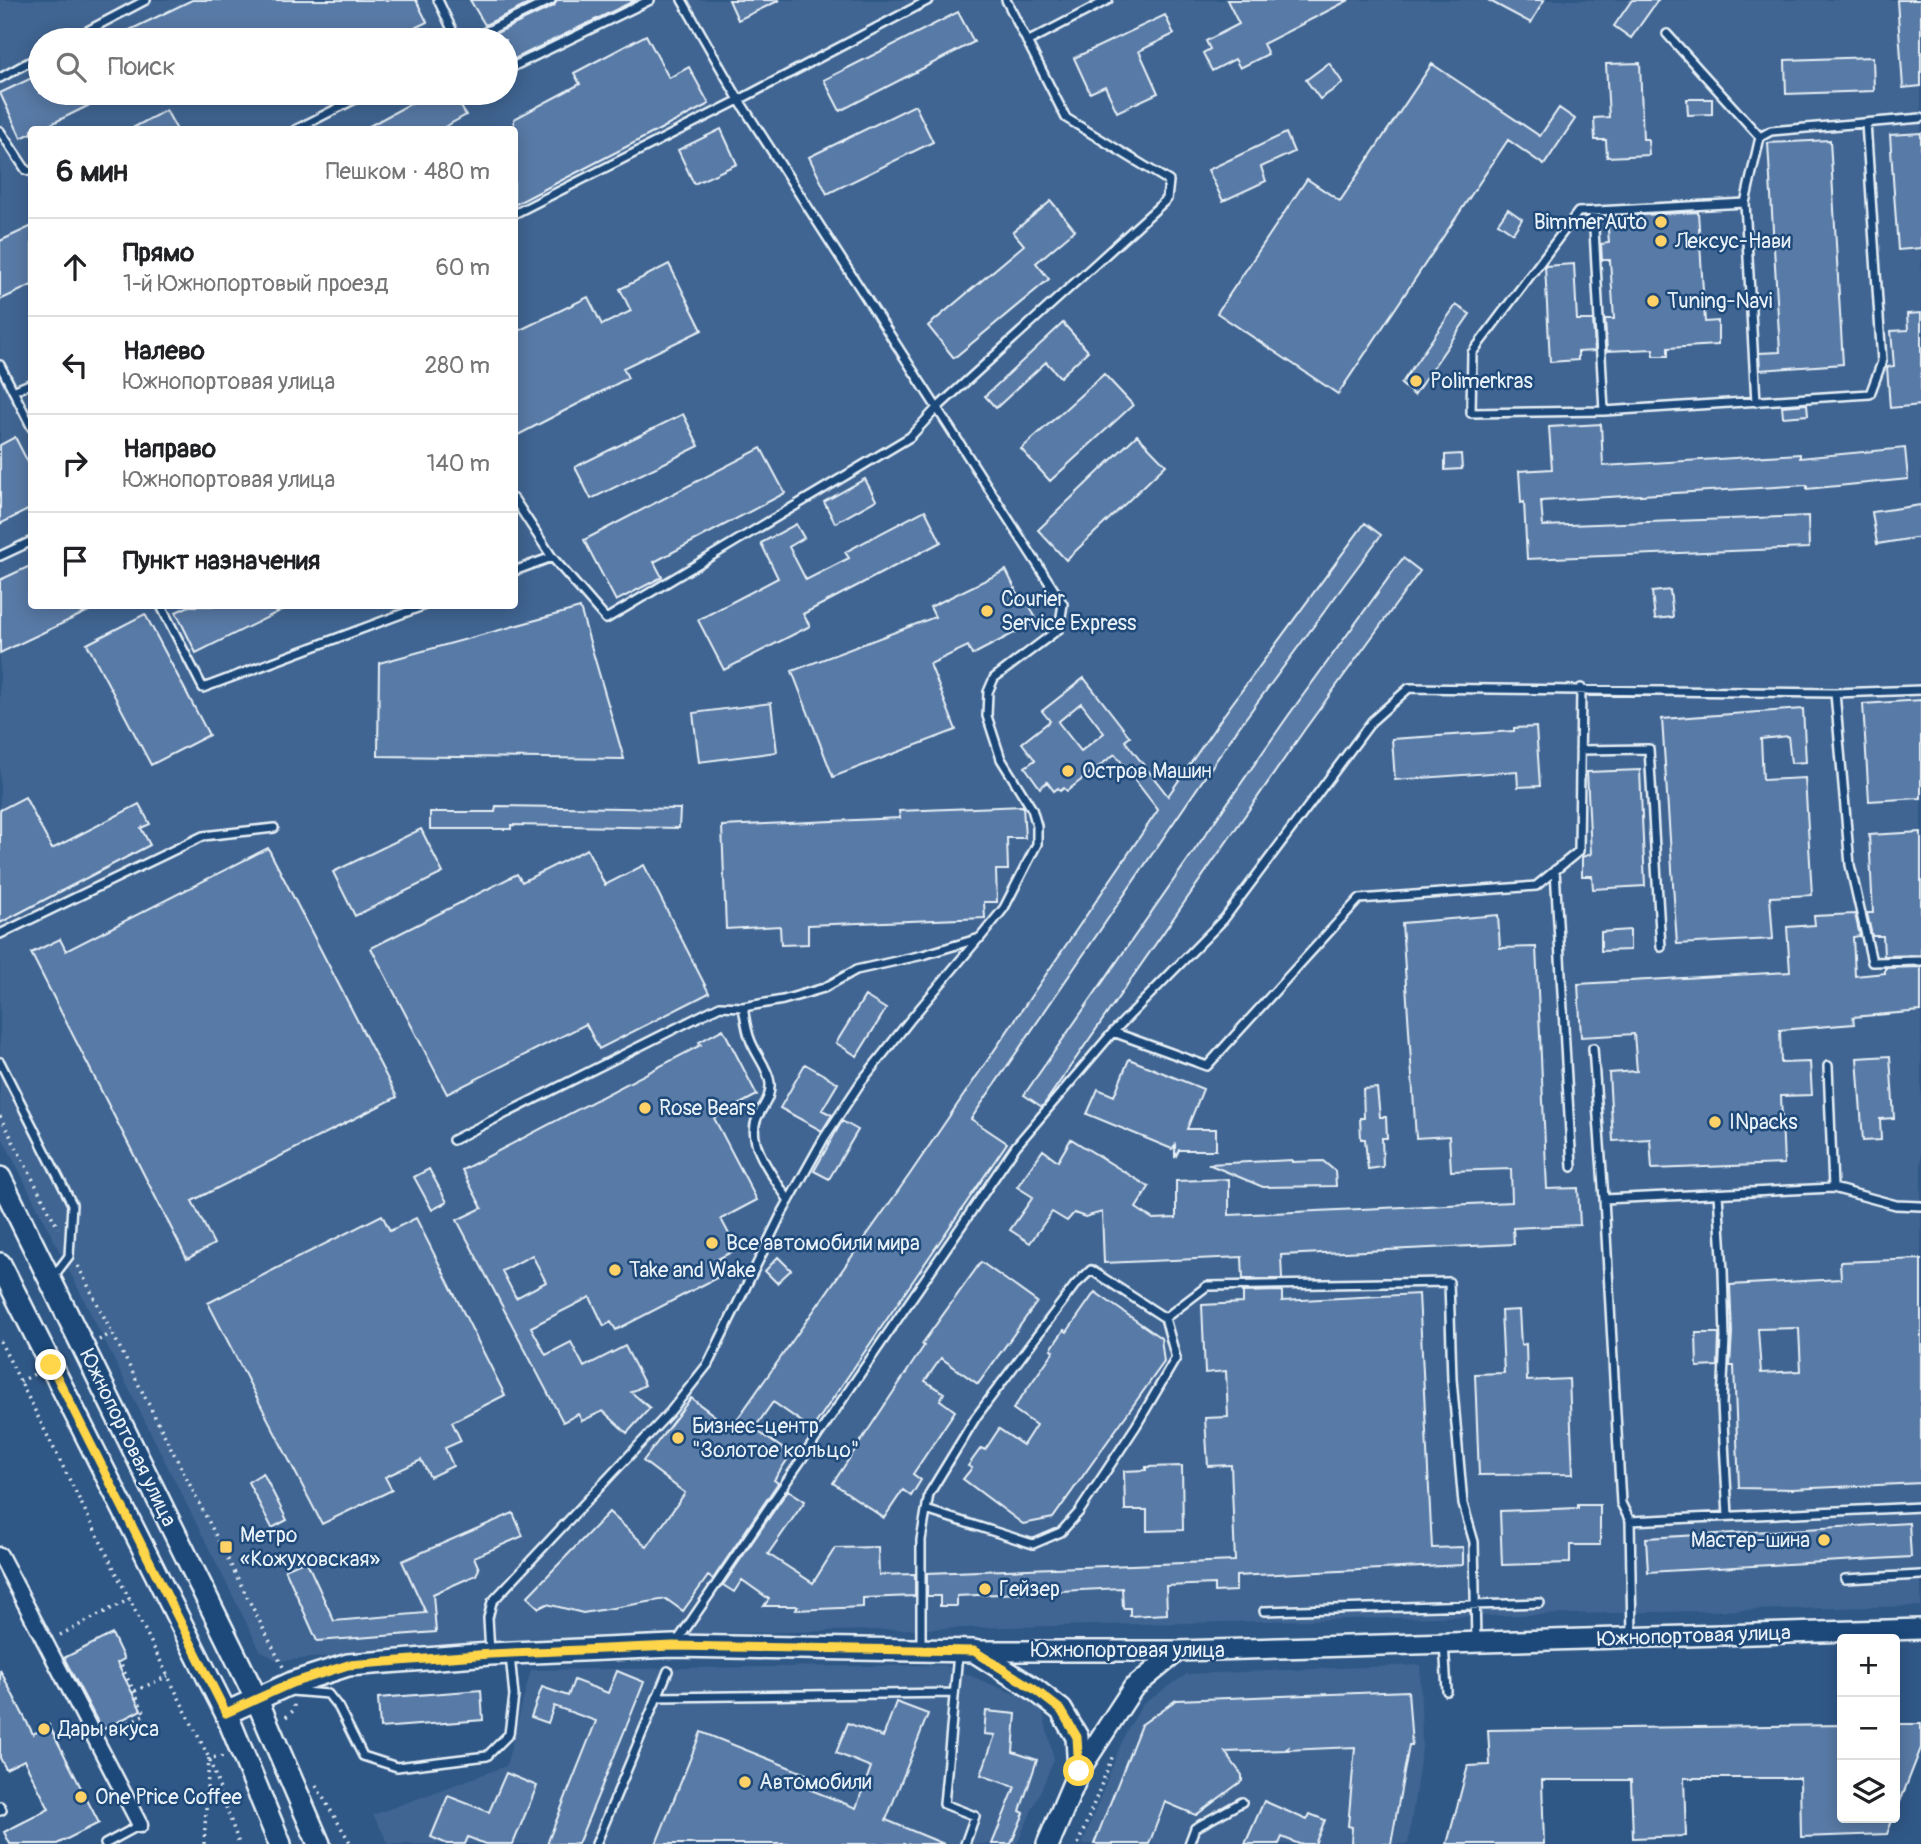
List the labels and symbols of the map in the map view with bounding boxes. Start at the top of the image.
place label: BimmerAuto [1534,209,1647,236]
marker: BimmerAuto [1653,214,1669,230]
place label: Лексус-Нави [1674,228,1791,255]
marker: Лексус-Нави [1653,233,1669,249]
place label: Tuning-Navi [1667,288,1773,315]
marker: Tuning-Navi [1645,293,1661,309]
place label: Polimerkras [1430,368,1534,395]
marker: Polimerkras [1408,373,1424,389]
place label: Courier Service Express [1001,586,1137,637]
marker: Courier Service Express [979,603,995,619]
place label: Остров Машин [1082,758,1212,785]
marker: Остров Машин [1060,763,1076,779]
place label: Rose Bears [659,1095,756,1122]
marker: Rose Bears [637,1100,653,1116]
place label: INpacks [1729,1109,1798,1136]
marker: INpacks [1707,1114,1723,1130]
place label: Все автомобили мира [726,1230,920,1257]
marker: Все автомобили мира [704,1235,720,1251]
place label: Take and Wake [629,1257,756,1284]
marker: Take and Wake [607,1262,623,1278]
street label: Южнопортовая улица [73,1345,183,1531]
route end [35,1349,66,1380]
place label: Бизнес-центр "Золотое кольцо" [692,1413,859,1464]
marker: Бизнес-центр "Золотое кольцо" [670,1430,686,1446]
place label: Метро «Кожуховская» [240,1522,380,1573]
place label: Мастер-шина [1691,1527,1810,1554]
marker: Мастер-шина [1816,1532,1832,1548]
marker: Метро «Кожуховская» [218,1539,234,1555]
place label: Гейзер [999,1576,1060,1603]
marker: Гейзер [977,1581,993,1597]
street label: Южнопортовая улица [1597,1619,1791,1653]
street label: Южнопортовая улица [1031,1637,1225,1664]
place label: Дары вкуса [57,1716,159,1743]
marker: Дары вкуса [36,1721,52,1737]
route start [1063,1755,1094,1786]
place label: Автомобили [759,1769,872,1796]
marker: Автомобили [737,1774,753,1790]
place label: One Price Coffee [95,1784,242,1811]
marker: One Price Coffee [73,1789,89,1805]

